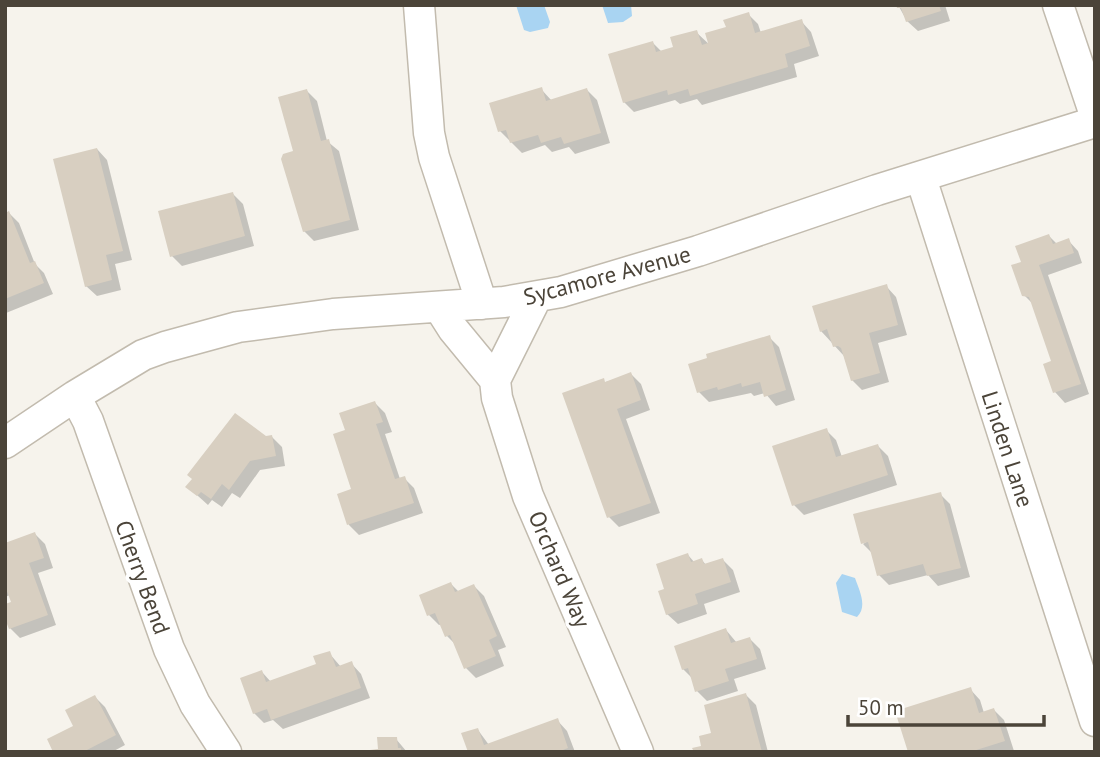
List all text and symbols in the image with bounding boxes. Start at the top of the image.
street label: Sycamore Avenue [520,239,694,311]
street label: Linden Lane [976,387,1040,511]
street label: Orchard Way [522,506,598,632]
street label: Cherry Bend [109,516,177,638]
scale bar [848,684,1044,728]
text: 50 m [858,694,904,721]

